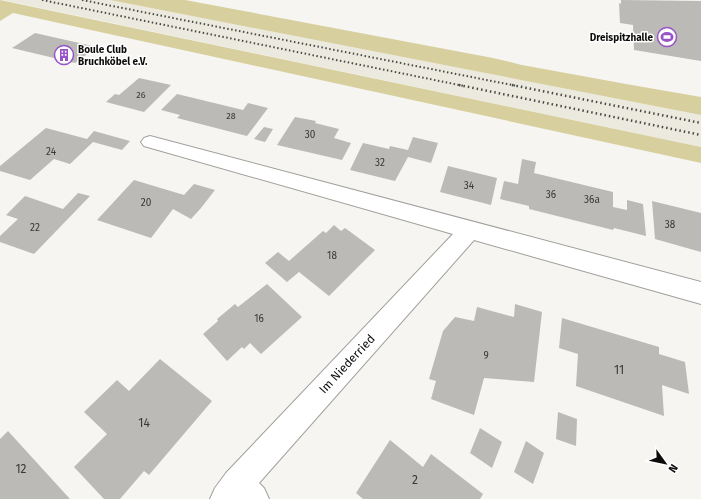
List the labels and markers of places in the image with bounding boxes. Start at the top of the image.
sports icon: Dreispitzhalle [656,26,678,48]
place label: Dreispitzhalle [590,32,653,44]
building icon: Boule Club Bruchköbel e.V. [53,44,75,66]
place label: Boule Club Bruchköbel e.V. [78,44,148,68]

